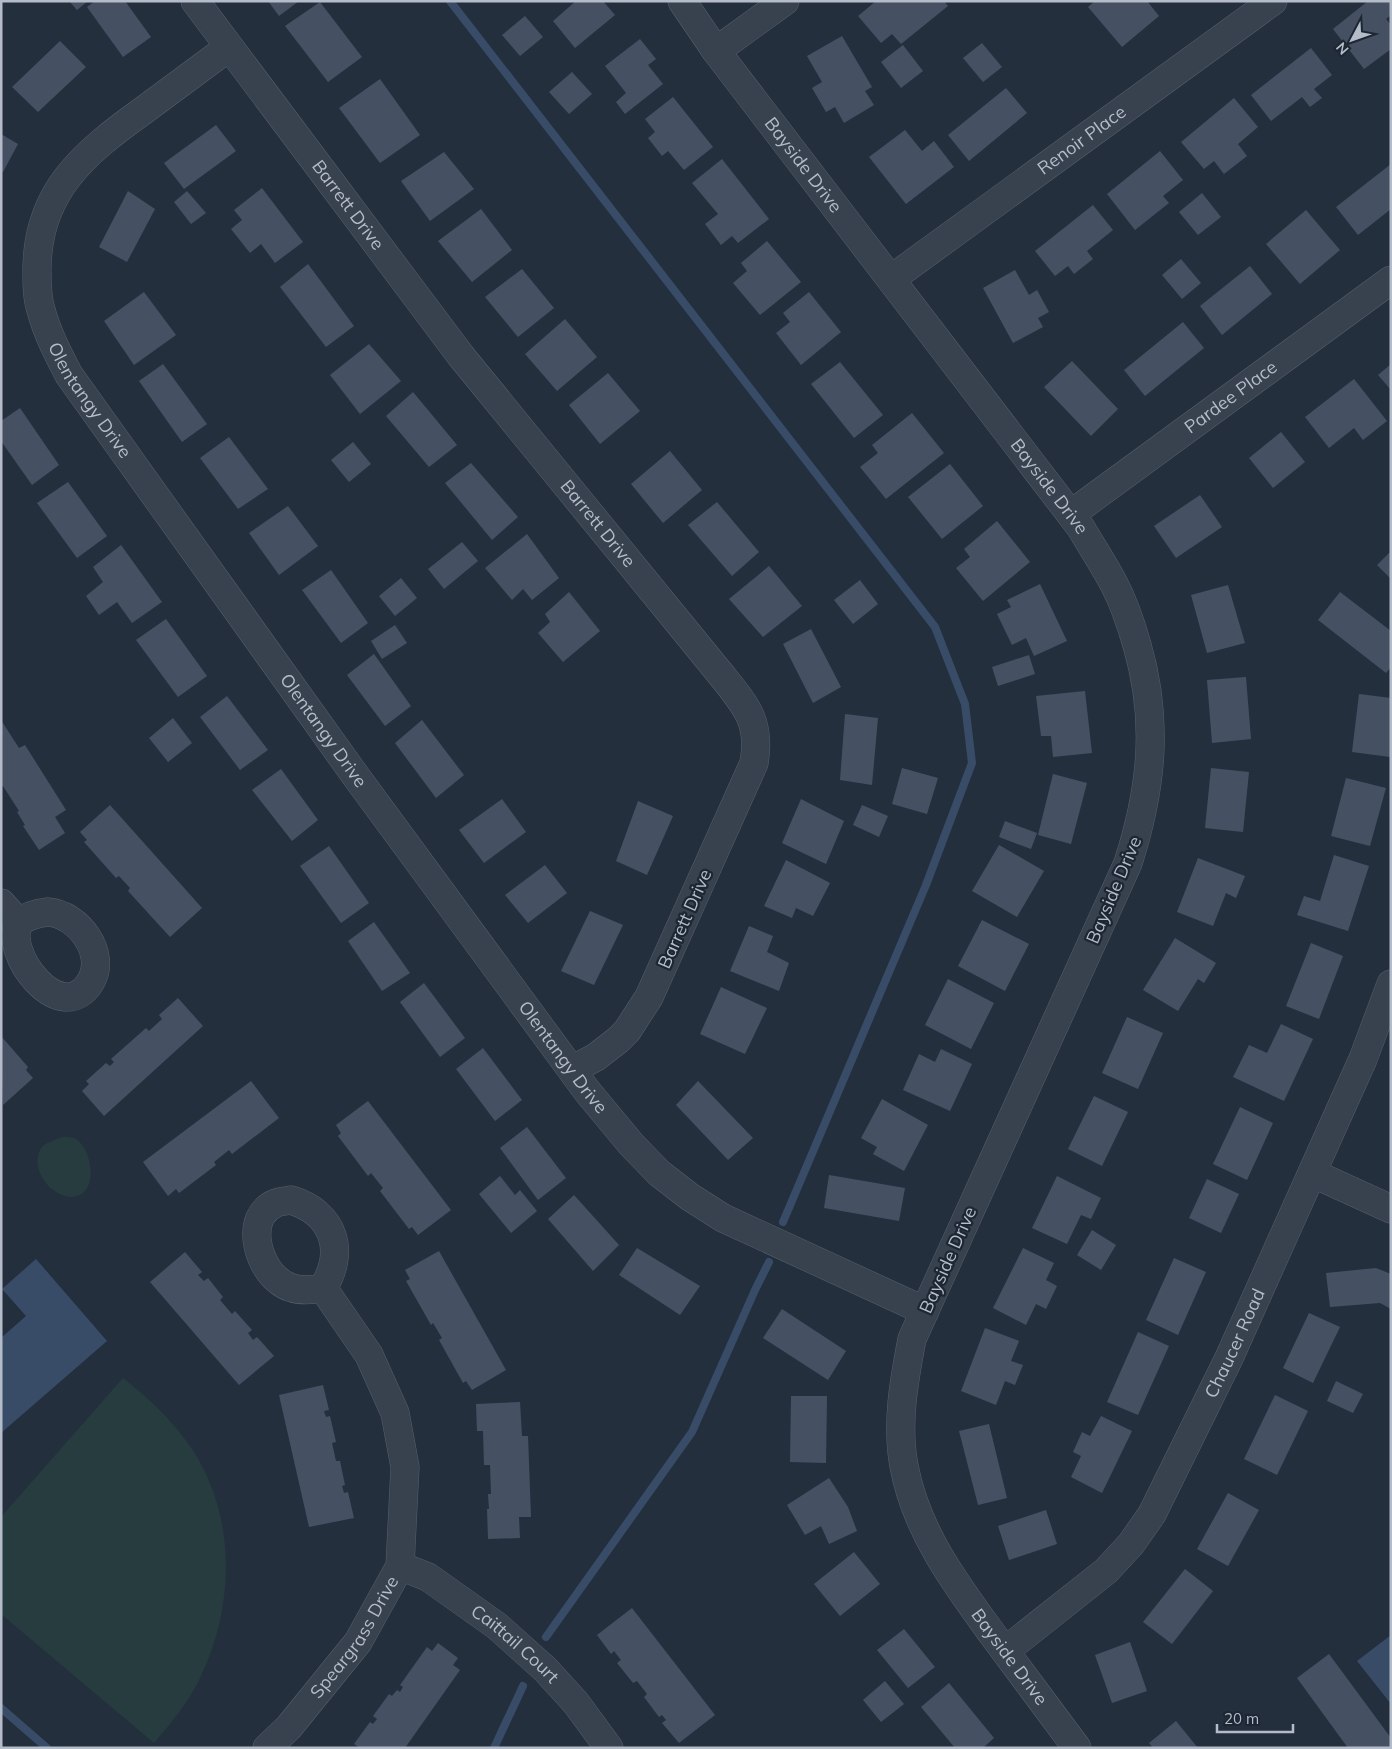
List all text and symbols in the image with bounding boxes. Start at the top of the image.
north arrow [1327,15,1377,65]
text: N [1332,39,1352,58]
street label: Renoir Place [1033,100,1130,180]
street label: Bayside Drive [760,112,848,217]
street label: Barrett Drive [307,155,389,254]
street label: Olentangy Drive [43,338,137,462]
street label: Pardee Place [1180,355,1281,438]
street label: Bayside Drive [1006,434,1094,538]
street label: Barrett Drive [556,475,641,572]
street label: Olentangy Drive [275,669,372,792]
street label: Bayside Drive [1081,833,1146,947]
street label: Barrett Drive [652,866,717,972]
street label: Olentangy Drive [514,996,613,1118]
street label: Bayside Drive [914,1203,981,1317]
street label: Chaucer Road [1199,1285,1270,1402]
street label: Speargrass Drive [305,1572,403,1703]
street label: Caittail Court [467,1599,564,1688]
street label: Bayside Drive [967,1604,1053,1709]
scale bar [1217,1702,1293,1734]
text: 20 m [1224,1709,1259,1728]

